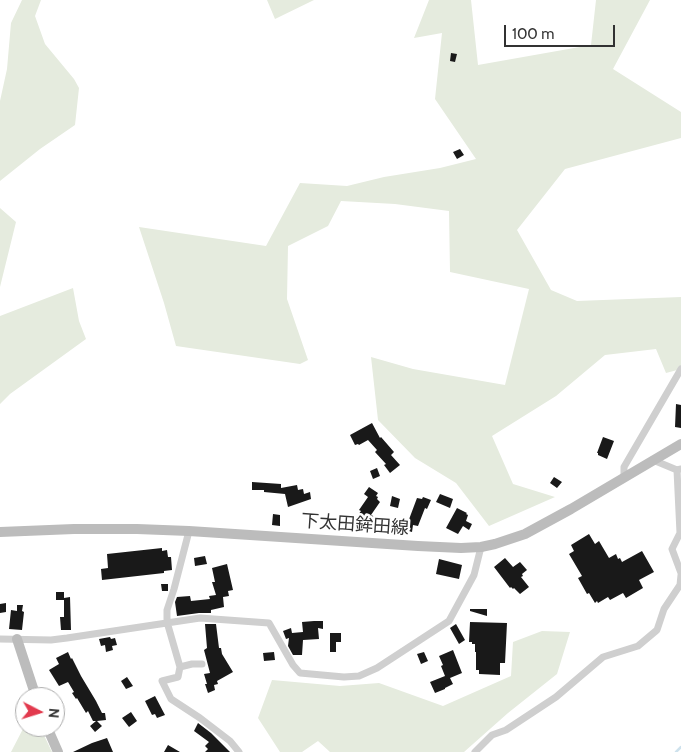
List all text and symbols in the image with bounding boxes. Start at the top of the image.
scale bar [506,15,617,47]
text: 100 m [512,25,554,43]
street label: 下太田鉾田線 [300,510,410,540]
north arrow [15,687,65,737]
text: N [45,708,63,719]

